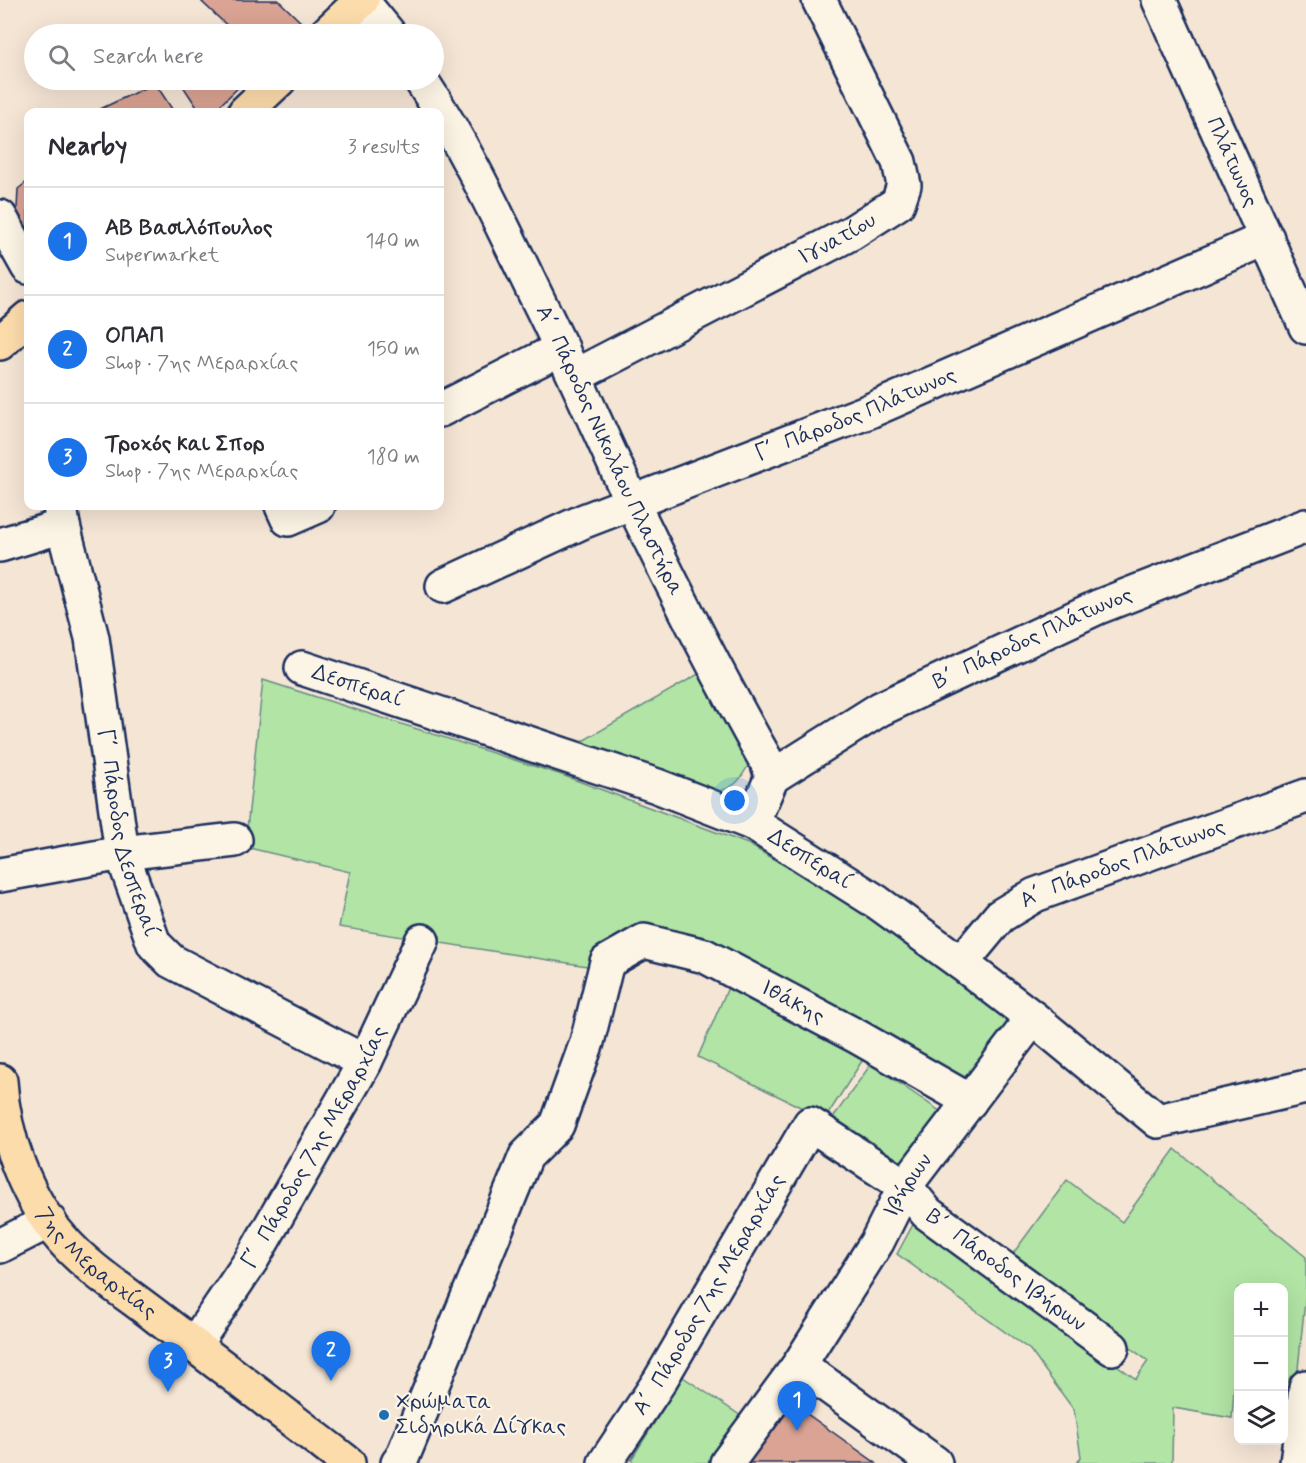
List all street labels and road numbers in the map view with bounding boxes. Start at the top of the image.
street label: Πλάτωνος [1200,113,1264,212]
street label: Ιγνατίου [794,206,882,272]
street label: Α΄ Πάροδος Νικολάου Πλαστήρα [529,301,690,600]
street label: Γ΄ Πάροδος Πλάτωνος [751,361,960,468]
street label: Β΄ Πάροδος Πλάτωνος [929,581,1136,696]
street label: Δεσπεραί [308,658,407,715]
street label: Γ΄ Πάροδος Δεσπεραί [91,727,164,941]
street label: Α΄ Πάροδος Πλάτωνος [1015,813,1229,915]
street label: Δεσπεραί [762,822,857,897]
street label: Ιθάκης [756,974,829,1031]
street label: Γ΄ Πάροδος 7ης Μεραρχίας [235,1021,394,1274]
street label: Ιβήρων [878,1147,939,1222]
street label: Α΄ Πάροδος 7ης Μεραρχίας [627,1169,792,1421]
street label: 7ης Μεραρχίας [29,1202,162,1326]
street label: Β΄ Πάροδος Ιβήρων [920,1203,1092,1338]

